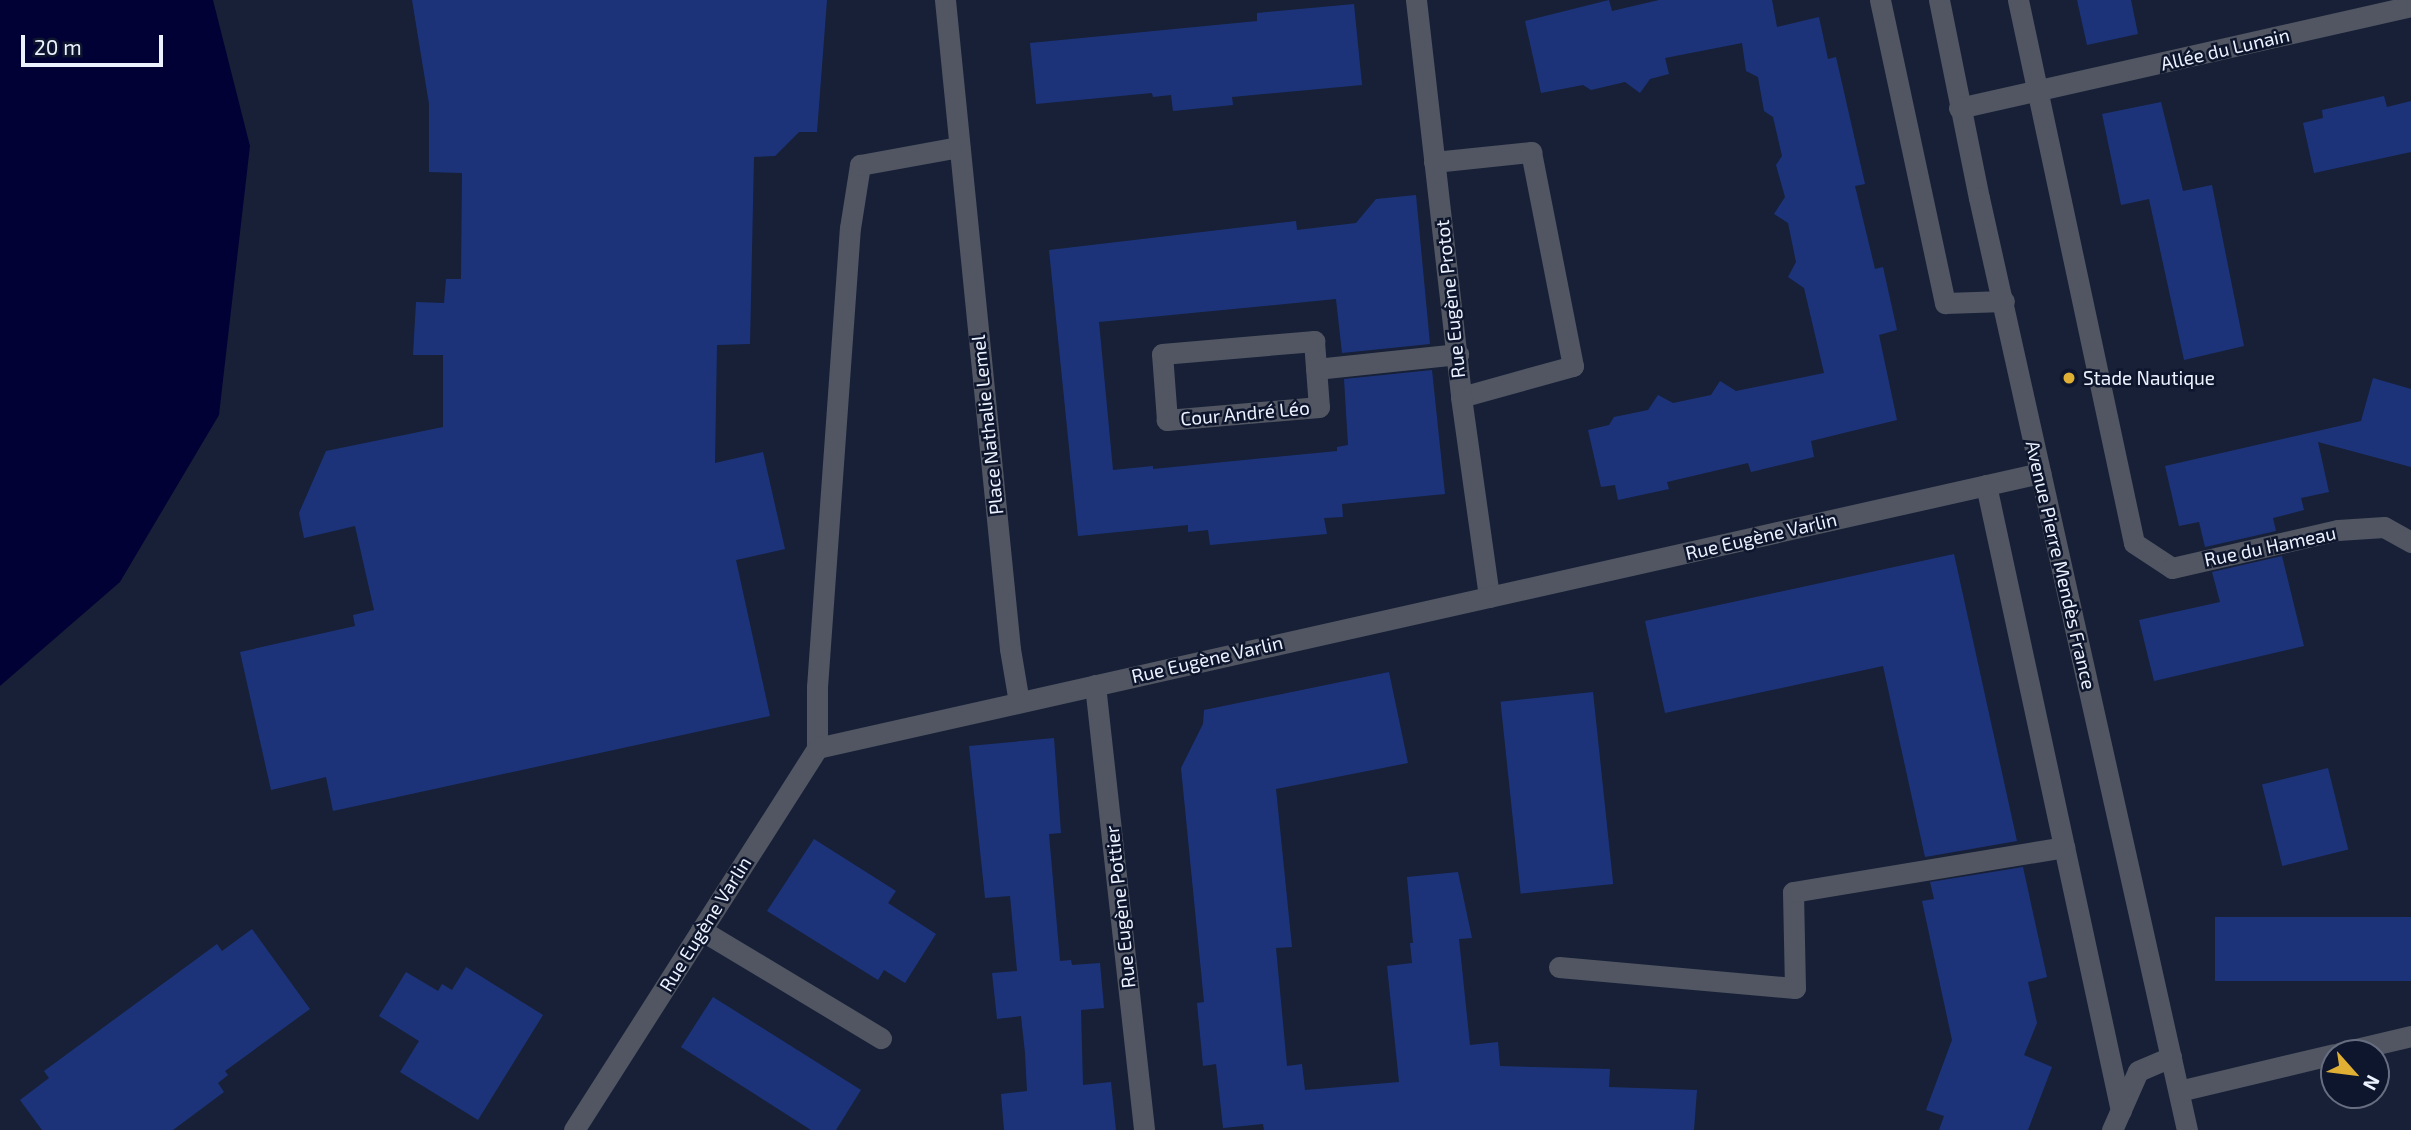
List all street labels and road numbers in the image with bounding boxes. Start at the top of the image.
street label: Allée du Lunain [2158,23,2292,75]
street label: Rue Eugène Protot [1430,219,1470,379]
street label: Place Nathalie Lemel [966,334,1008,516]
street label: Cour André Léo [1179,396,1311,430]
street label: Avenue Pierre Mendès France [2021,438,2101,692]
street label: Rue Eugène Varlin [1683,507,1839,565]
street label: Rue du Hameau [2202,521,2338,571]
street label: Rue Eugène Varlin [1129,630,1285,688]
street label: Rue Eugène Pottier [1100,824,1140,990]
street label: Rue Eugène Varlin [654,852,756,996]

